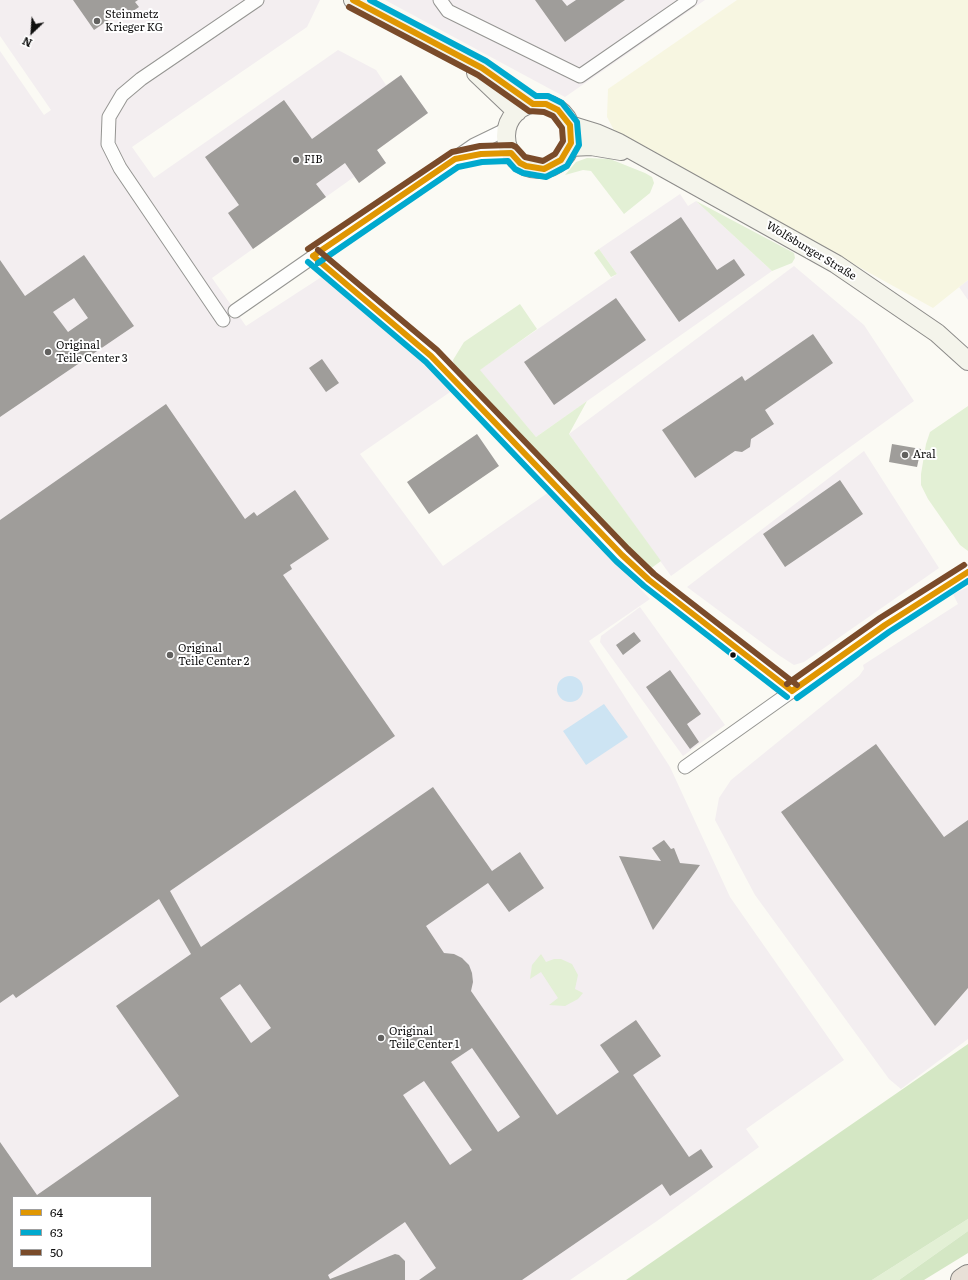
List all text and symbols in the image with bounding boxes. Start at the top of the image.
place label: Steinmetz Krieger KG [105,8,163,34]
north arrow [12,12,52,52]
marker: Steinmetz Krieger KG [92,16,102,26]
text: N [19,34,35,52]
place label: FIB [304,153,323,167]
marker: FIB [291,155,301,165]
street label: Wolfsburger Straße [764,219,858,283]
place label: Original Teile Center 3 [56,339,128,365]
marker: Original Teile Center 3 [43,347,53,357]
place label: Aral [913,448,936,462]
marker: Aral [900,450,910,460]
place label: Original Teile Center 2 [178,642,249,668]
marker: Original Teile Center 2 [165,650,175,660]
unlabelled marker [728,650,738,660]
place label: Original Teile Center 1 [389,1025,459,1051]
marker: Original Teile Center 1 [376,1033,386,1043]
legend [12,1196,152,1268]
text: 64 [50,1203,63,1221]
text: 63 [50,1223,63,1241]
text: 50 [50,1243,63,1261]

